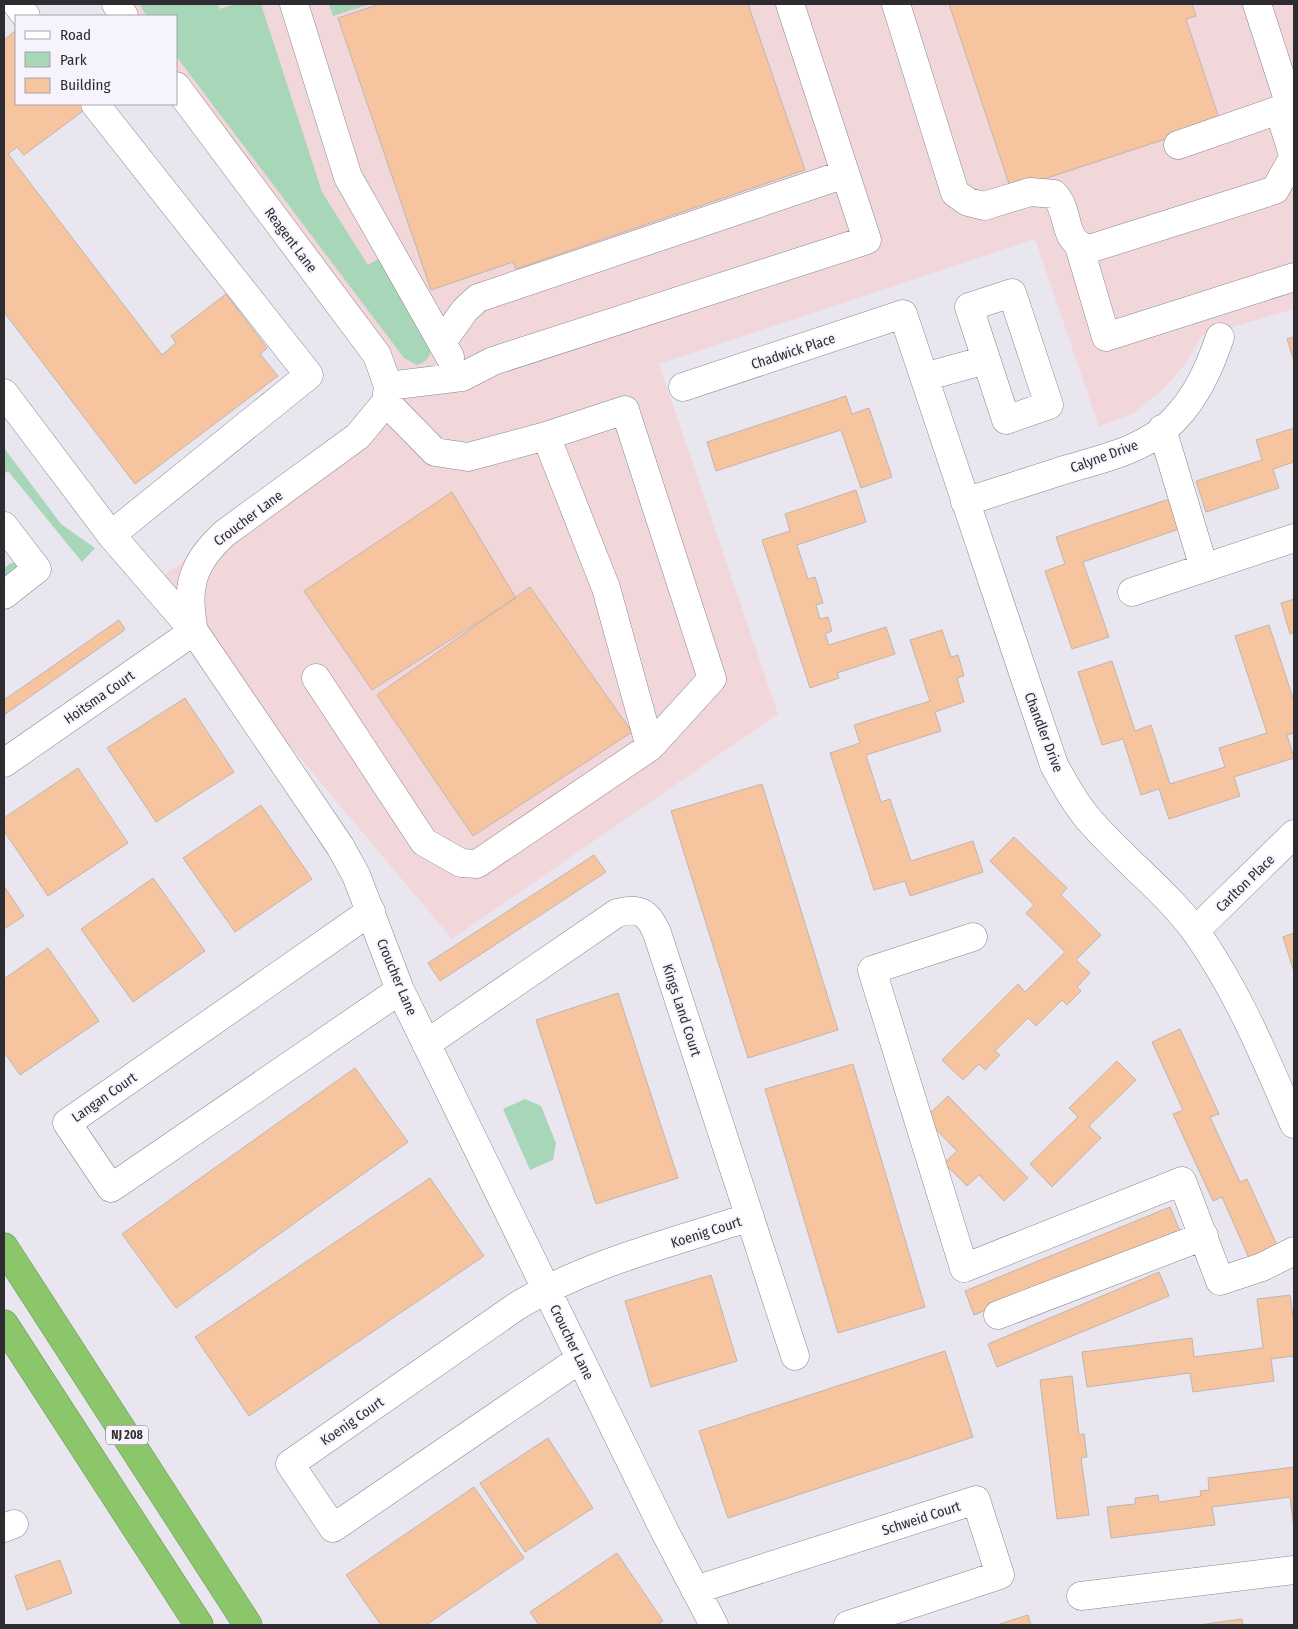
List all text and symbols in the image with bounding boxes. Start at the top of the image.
legend [15,15,178,105]
text: Road [60,26,91,44]
text: Park [60,51,87,69]
text: Building [60,76,111,94]
street label: Reagent Lane [261,205,321,276]
street label: Chadwick Place [749,330,837,373]
street label: Calyne Drive [1068,436,1140,477]
street label: Croucher Lane [211,487,286,550]
street label: Hoitsma Court [61,667,138,728]
street label: Chandler Drive [1020,690,1067,775]
street label: Carlton Place [1212,851,1278,916]
street label: Croucher Lane [373,936,420,1018]
street label: Kings Land Court [659,962,705,1059]
street label: Langan Court [69,1069,140,1126]
street label: Koenig Court [669,1213,744,1252]
street label: Croucher Lane [546,1302,597,1383]
street label: Koenig Court [317,1393,388,1449]
road number: NJ 208 [106,1426,148,1444]
street label: Schweid Court [880,1498,963,1539]

